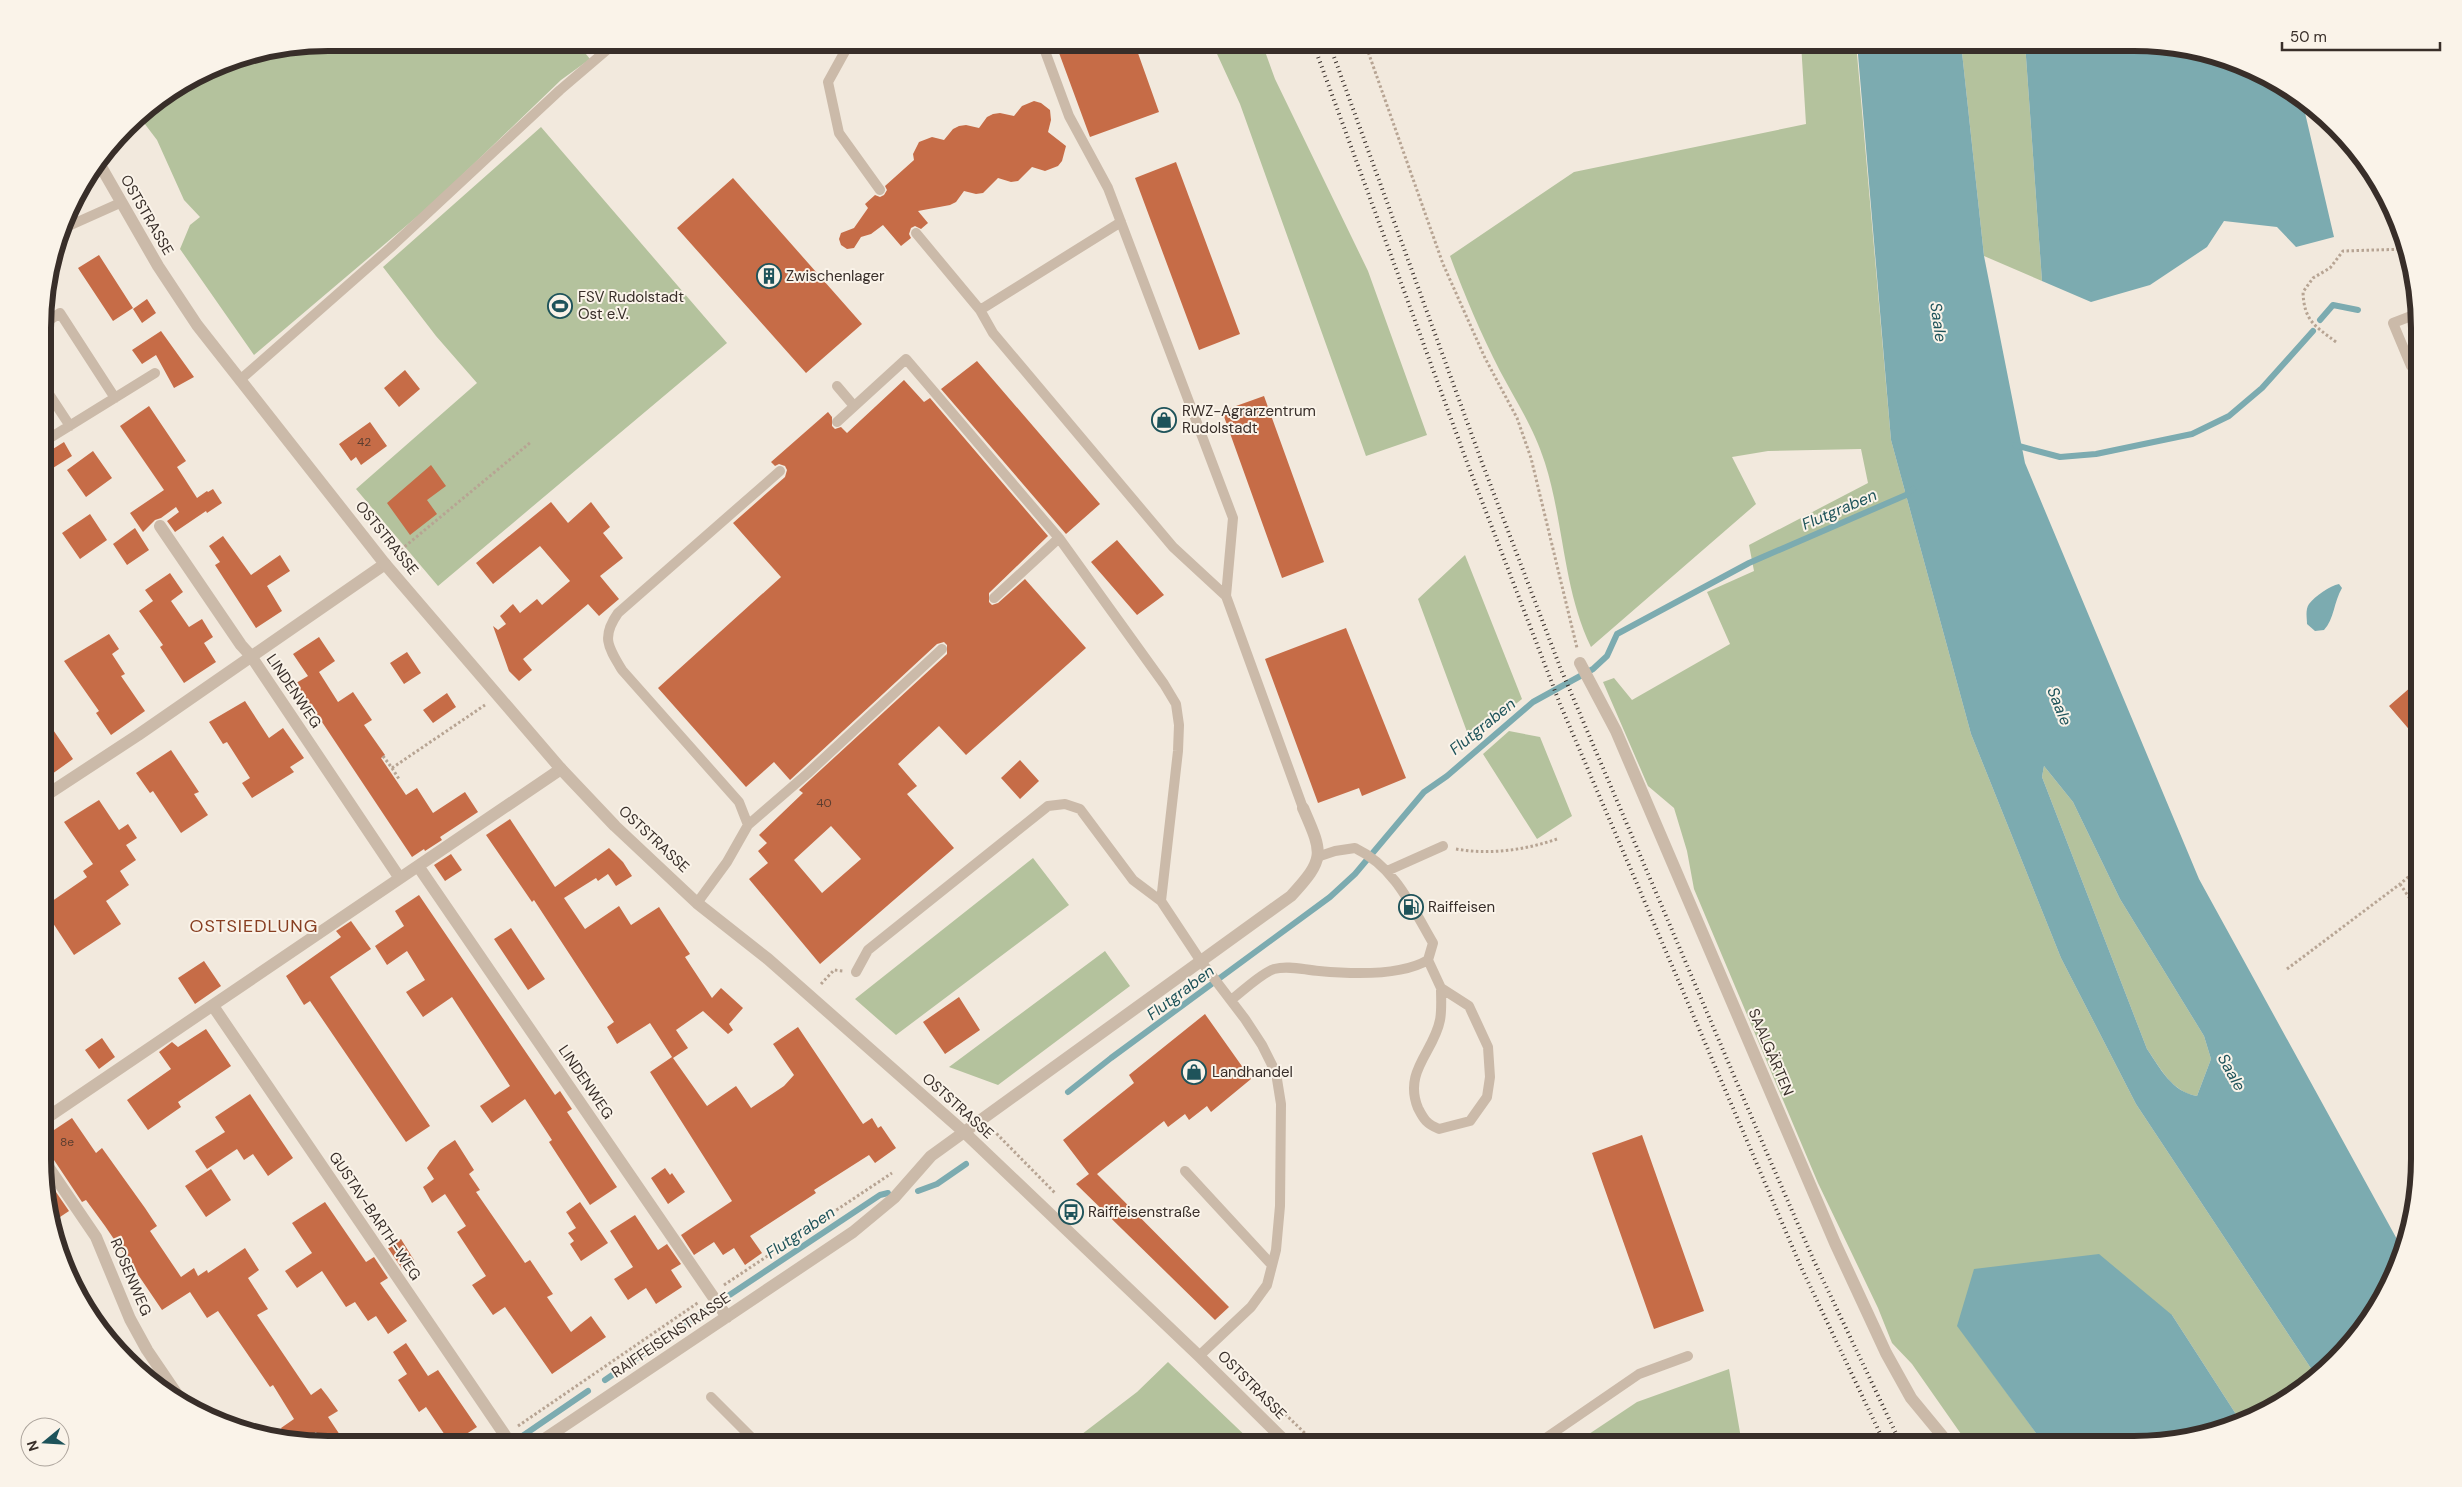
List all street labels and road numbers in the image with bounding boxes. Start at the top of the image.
street label: OSTSTRASSE [116,171,178,259]
street label: OSTSTRASSE [351,497,423,579]
street label: LINDENWEG [262,650,326,732]
street label: OSTSTRASSE [614,801,694,877]
street label: SAALGÄRTEN [1744,1005,1798,1099]
street label: LINDENWEG [554,1041,618,1123]
street label: OSTSTRASSE [918,1069,998,1143]
street label: GUSTAV-BARTH-WEG [324,1148,426,1284]
street label: ROSENWEG [106,1235,156,1319]
street label: RAIFFEISENSTRASSE [608,1288,734,1382]
street label: OSTSTRASSE [1213,1346,1291,1424]

